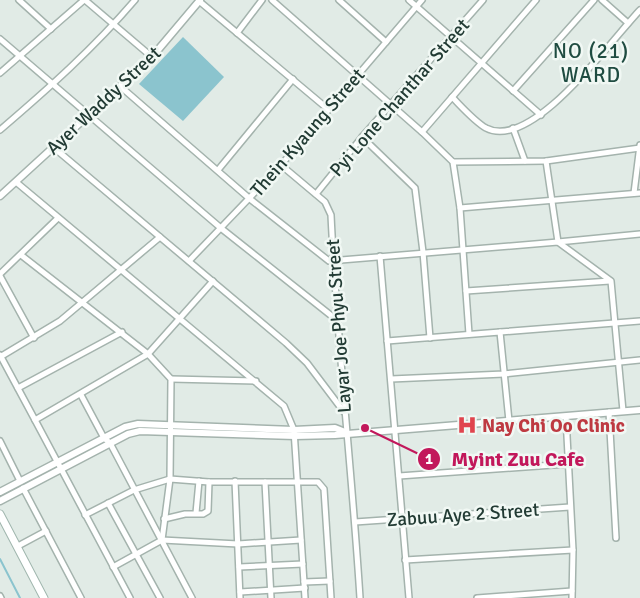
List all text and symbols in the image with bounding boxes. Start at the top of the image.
street label: Pyi Lone Chanthar Street [325,13,475,182]
district label: NO (21) WARD [553,38,629,88]
street label: Ayer Waddy Street [41,41,166,160]
street label: Thein Kyaung Street [245,63,370,202]
street label: Layar Joe Phyu Street [321,238,357,414]
hospital icon: Nay Chi Oo Clinic [456,414,478,436]
place label: Nay Chi Oo Clinic [482,414,625,438]
callout: Myint Zuu Cafe [417,441,595,476]
text: Myint Zuu Cafe [452,447,584,472]
text: 1 [425,450,433,468]
street label: Zabuu Aye 2 Street [386,498,540,532]

